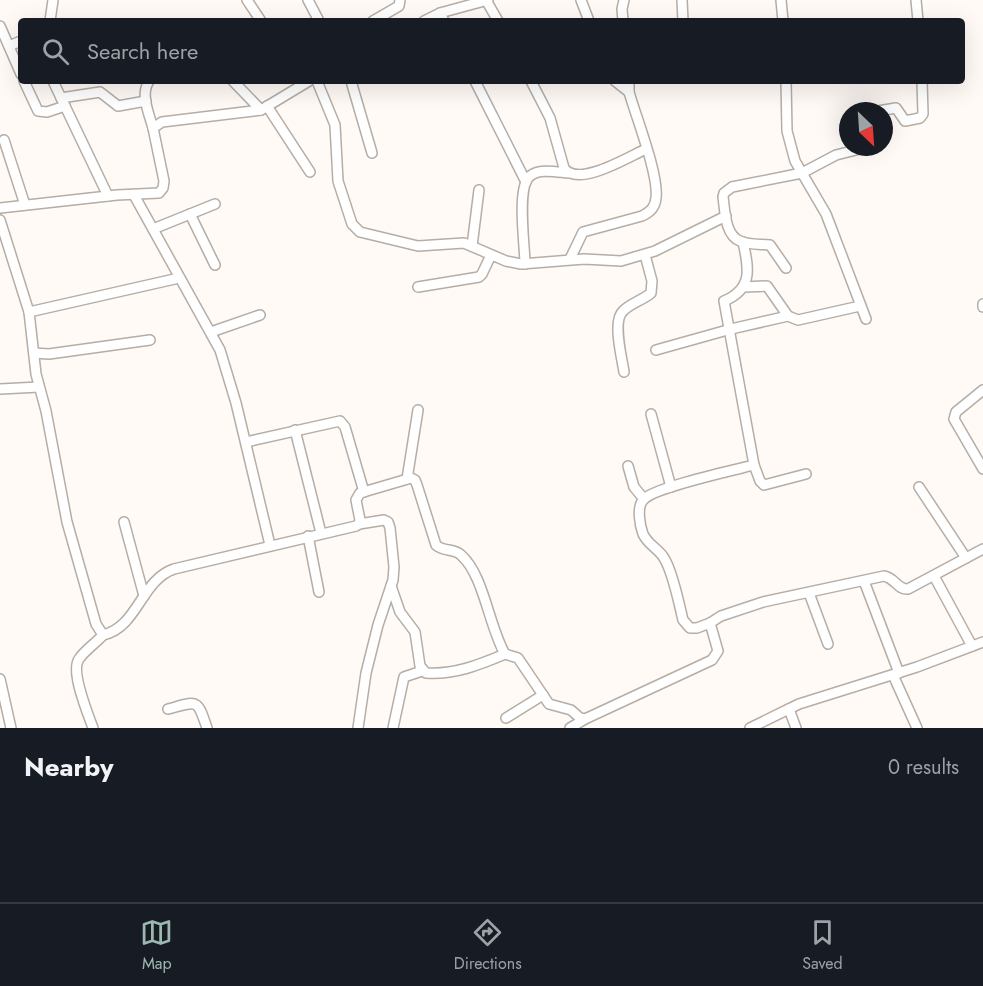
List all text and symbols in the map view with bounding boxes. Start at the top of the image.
search box [18,18,965,84]
icon: search [39,35,72,68]
text: Search here [87,35,198,67]
north arrow [839,102,893,156]
text: Nearby [24,748,113,786]
text: 0 results [888,753,959,782]
tab: Map [140,916,173,975]
tab: Directions [454,916,522,975]
tab: Saved [802,916,843,975]

